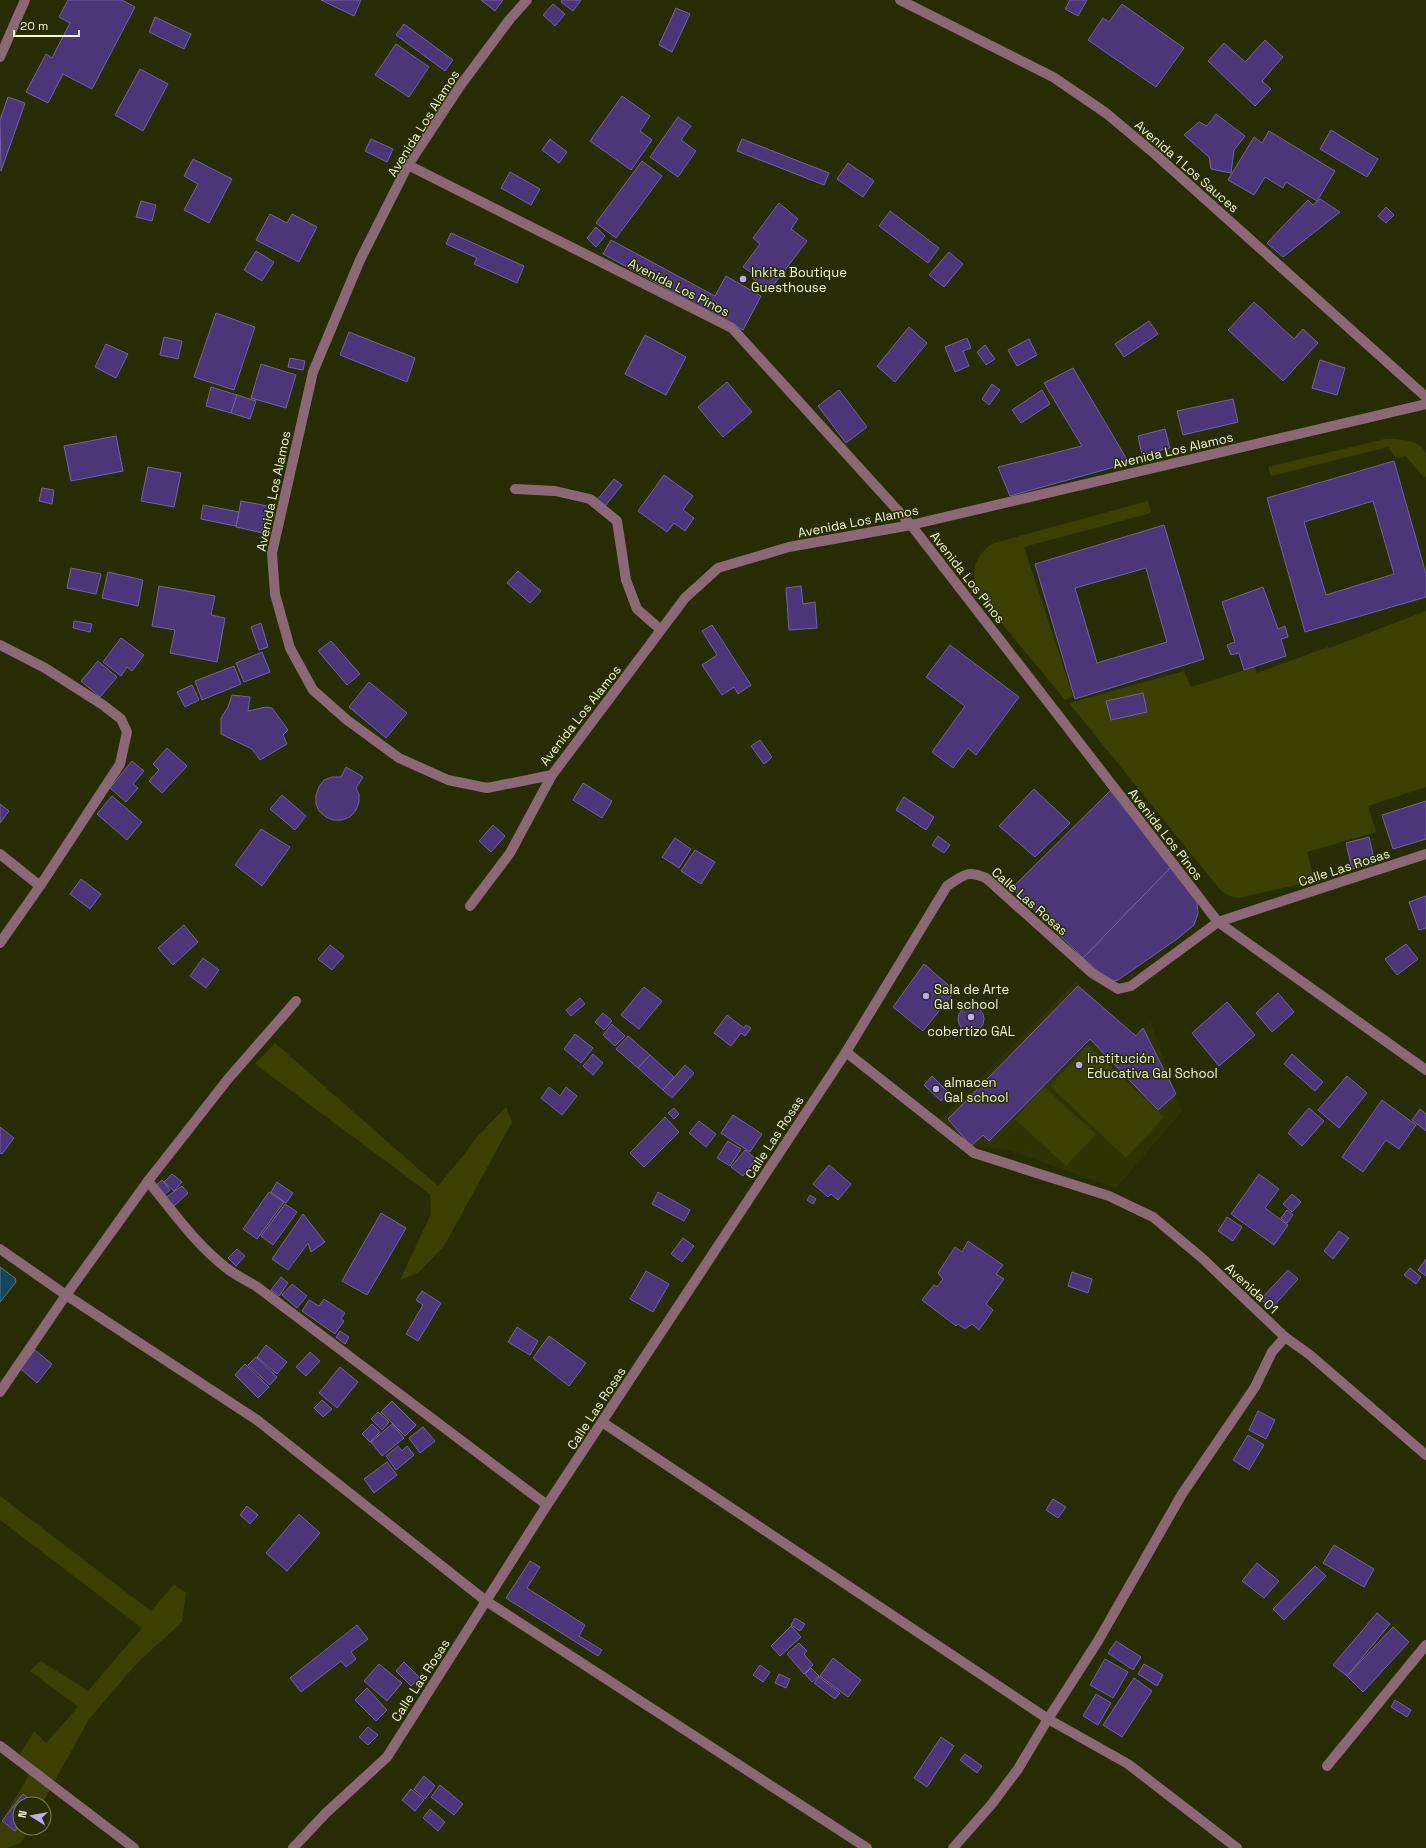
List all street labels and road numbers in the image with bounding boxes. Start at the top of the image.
street label: Avenida Los Alamos [384,67,463,180]
street label: Avenida 1 Los Sauces [1131,117,1242,216]
street label: Avenida Los Pinos [625,254,733,320]
street label: Avenida Los Alamos [1111,428,1235,473]
street label: Avenida Los Alamos [252,429,295,553]
street label: Avenida Los Alamos [796,501,920,542]
street label: Avenida Los Pinos [926,528,1009,627]
street label: Avenida Los Alamos [536,662,625,769]
street label: Avenida Los Pinos [1124,785,1207,884]
street label: Calle Las Rosas [1296,845,1392,890]
street label: Calle Las Rosas [988,864,1071,939]
street label: Calle Las Rosas [741,1093,808,1182]
street label: Avenida 01 [1222,1259,1282,1317]
street label: Calle Las Rosas [563,1364,630,1453]
street label: Calle Las Rosas [387,1636,454,1725]

